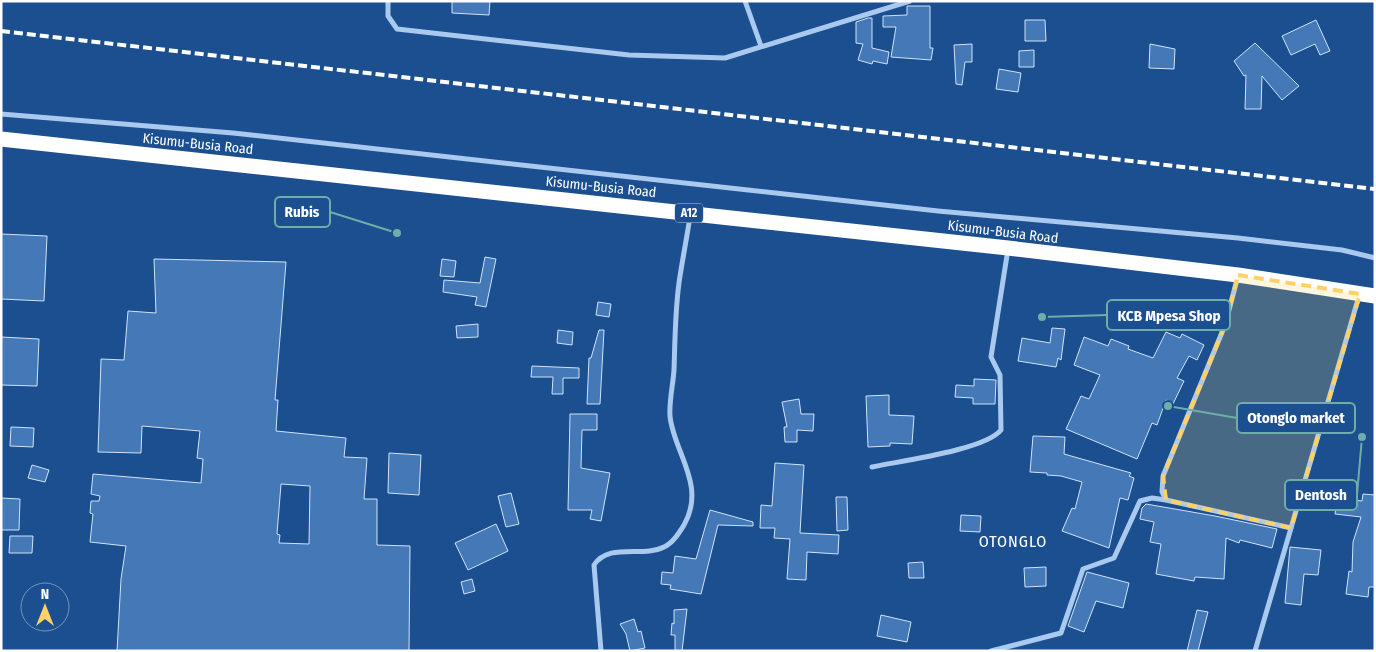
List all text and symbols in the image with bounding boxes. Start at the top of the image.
street label: Kisumu-Busia Road [142,130,254,158]
street label: Kisumu-Busia Road [545,173,657,201]
callout: Rubis [275,197,330,227]
text: Rubis [285,203,320,221]
road number: A12 [675,204,703,222]
street label: Kisumu-Busia Road [947,217,1059,247]
callout: KCB Mpesa Shop [1107,300,1230,330]
text: KCB Mpesa Shop [1117,307,1221,325]
callout: Otonglo market [1237,403,1355,433]
text: Otonglo market [1247,409,1346,427]
callout: Dentosh [1285,480,1357,510]
text: Dentosh [1295,486,1347,504]
district label: OTONGLO [979,532,1047,551]
north arrow [20,582,70,632]
text: N [41,586,49,603]

